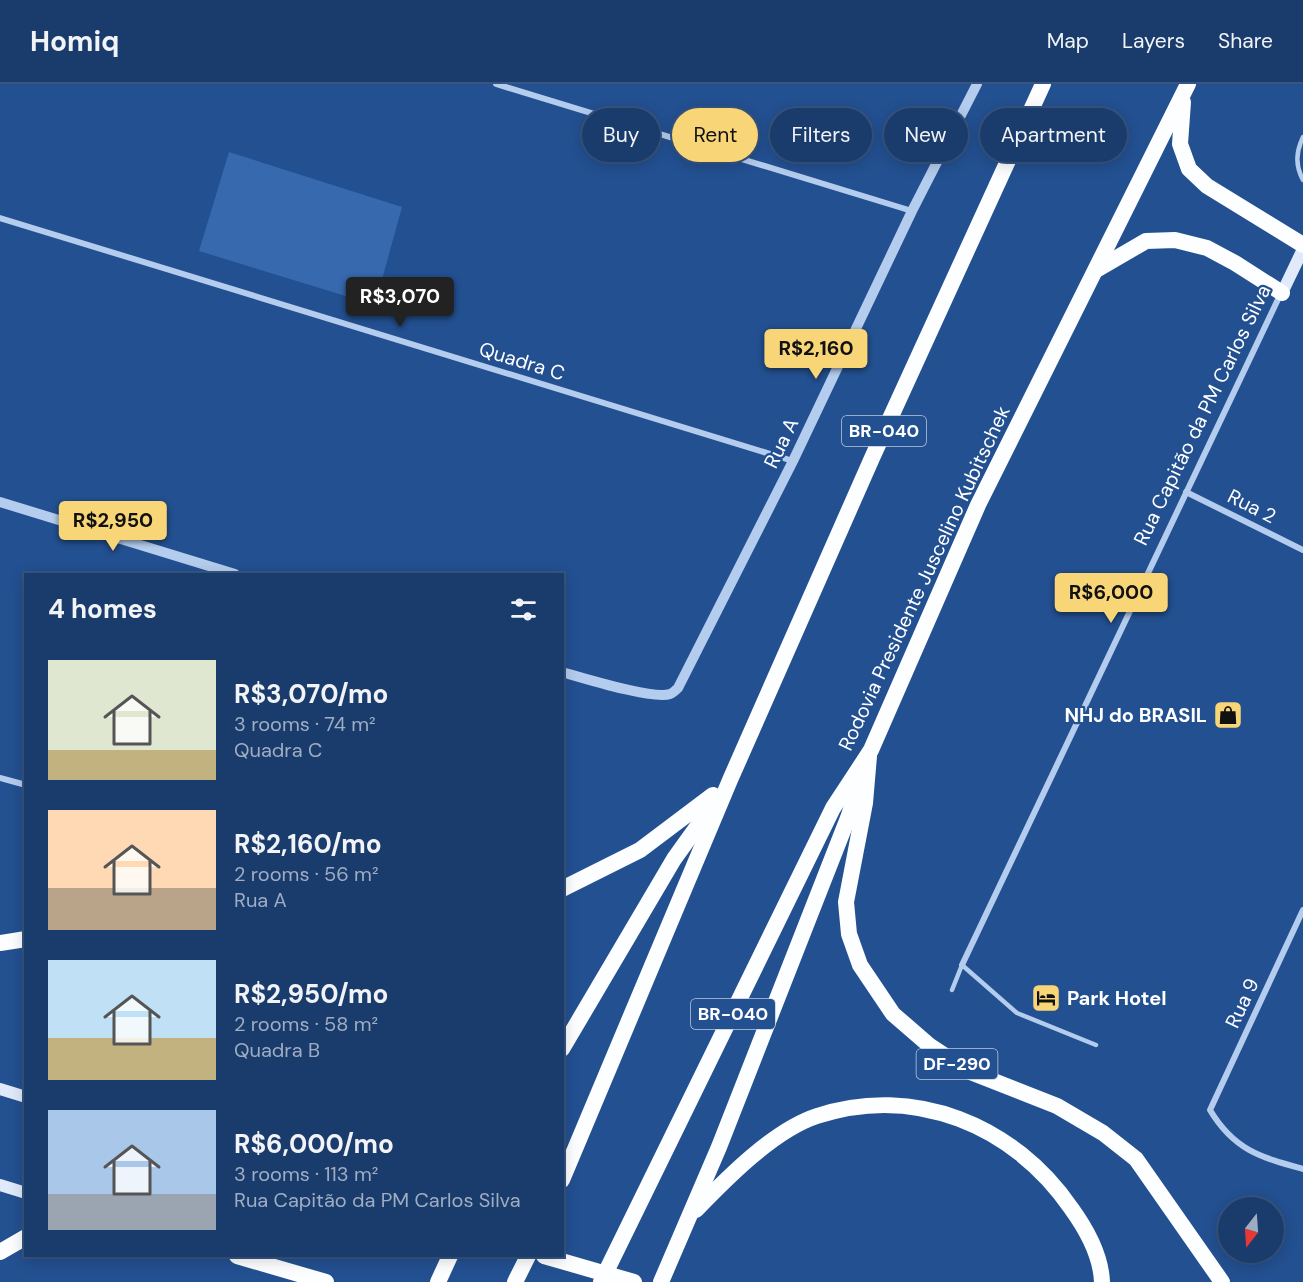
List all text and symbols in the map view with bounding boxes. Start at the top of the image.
text: Homiq [30,23,119,60]
text: Map [1047,27,1089,55]
text: Layers [1122,27,1185,55]
text: Share [1218,27,1273,55]
chip: Buy [582,108,660,162]
chip: Rent [672,108,758,162]
chip: Filters [770,108,872,162]
chip: New [884,108,968,162]
chip: Apartment [980,108,1127,162]
pin: R$3,070 [345,277,455,328]
street label: Rua Capitão da PM Carlos Silva [1128,281,1276,549]
text: R$3,070 [360,283,440,309]
pin: R$2,160 [761,329,871,380]
text: R$2,160 [778,335,854,361]
street label: Quadra C [476,336,568,386]
street label: Rodovia Presidente Juscelino Kubitschek [832,401,1016,755]
street label: Rua A [758,414,804,472]
road number: BR-040 [842,416,926,446]
street label: Rua 2 [1223,483,1281,529]
pin: R$2,950 [58,501,168,552]
text: R$2,950 [73,507,153,533]
pin: R$6,000 [1056,573,1166,624]
text: R$6,000 [1069,579,1153,605]
text: 4 homes [48,592,157,626]
icon: filters [507,593,540,626]
text: R$3,070/mo [234,677,388,711]
icon: home [96,684,168,756]
shop icon: NHJ do BRASIL [1212,699,1244,731]
place label: NHJ do BRASIL [1064,702,1207,728]
text: 3 rooms · 74 m² [234,711,376,737]
text: Quadra C [234,737,322,763]
text: R$2,160/mo [234,827,382,861]
icon: home [96,834,168,906]
text: 2 rooms · 56 m² [234,861,379,887]
text: Rua A [234,887,287,913]
street label: Rua 9 [1219,974,1265,1032]
text: R$2,950/mo [234,977,388,1011]
hotel icon: Park Hotel [1030,982,1062,1014]
icon: home [96,984,168,1056]
place label: Park Hotel [1067,985,1167,1011]
road number: BR-040 [691,999,775,1029]
text: 2 rooms · 58 m² [234,1011,378,1037]
text: Quadra B [234,1037,320,1063]
road number: DF-290 [916,1049,998,1079]
text: R$6,000/mo [234,1127,394,1161]
icon: home [96,1134,168,1206]
text: 3 rooms · 113 m² [234,1161,378,1187]
text: Rua Capitão da PM Carlos Silva [234,1187,521,1213]
north arrow [1218,1197,1284,1263]
map controls [1218,1197,1284,1263]

